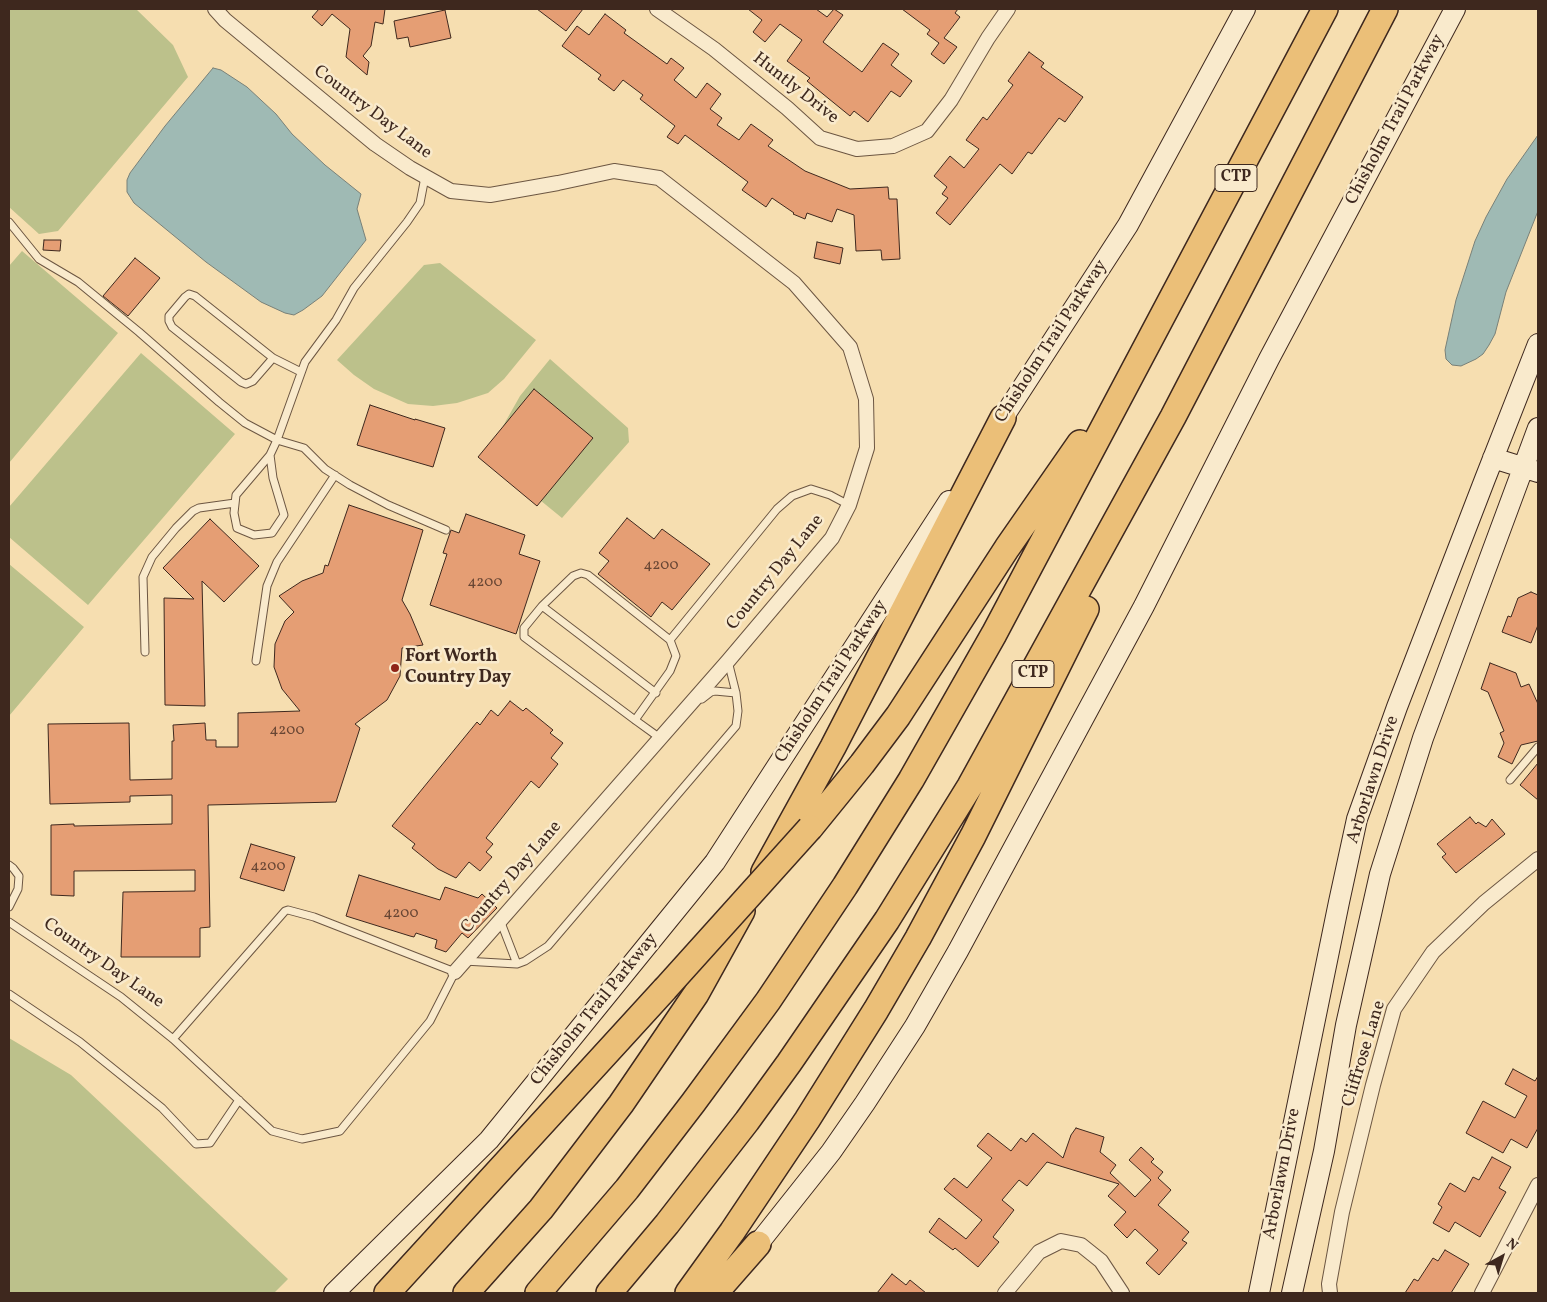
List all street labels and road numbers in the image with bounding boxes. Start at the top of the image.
street label: Chisholm Trail Parkway [1342,31,1450,209]
street label: Huntly Drive [748,49,842,129]
street label: Country Day Lane [309,61,435,165]
road number: CTP [1215,164,1257,192]
street label: Chisholm Trail Parkway [991,256,1113,428]
street label: Country Day Lane [723,511,829,635]
street label: Chisholm Trail Parkway [771,596,893,768]
road number: CTP [1012,661,1054,688]
street label: Arborlawn Drive [1343,713,1405,847]
street label: Country Day Lane [457,817,567,939]
street label: Country Day Lane [38,914,168,1014]
street label: Chisholm Trail Parkway [527,929,663,1091]
street label: Cliffrose Lane [1339,998,1391,1110]
street label: Arborlawn Drive [1260,1107,1306,1241]

